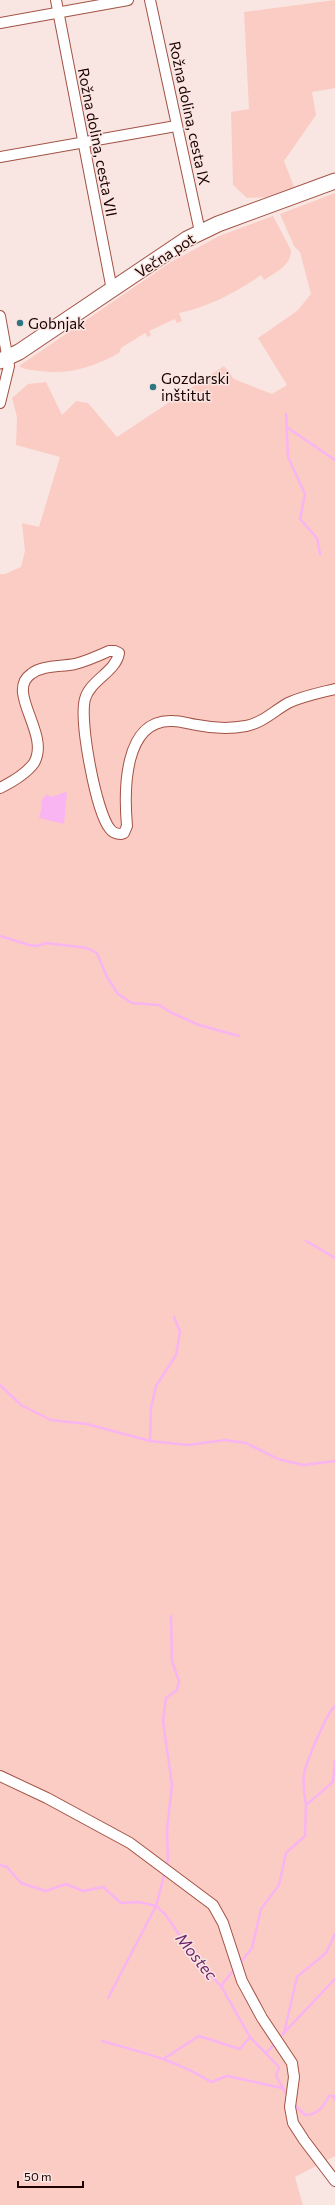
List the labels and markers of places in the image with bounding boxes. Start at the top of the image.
place label: Gobnjak [28,314,85,332]
marker: Gobnjak [15,318,25,328]
place label: Gozdarski inštitut [161,369,229,404]
marker: Gozdarski inštitut [148,382,158,392]

